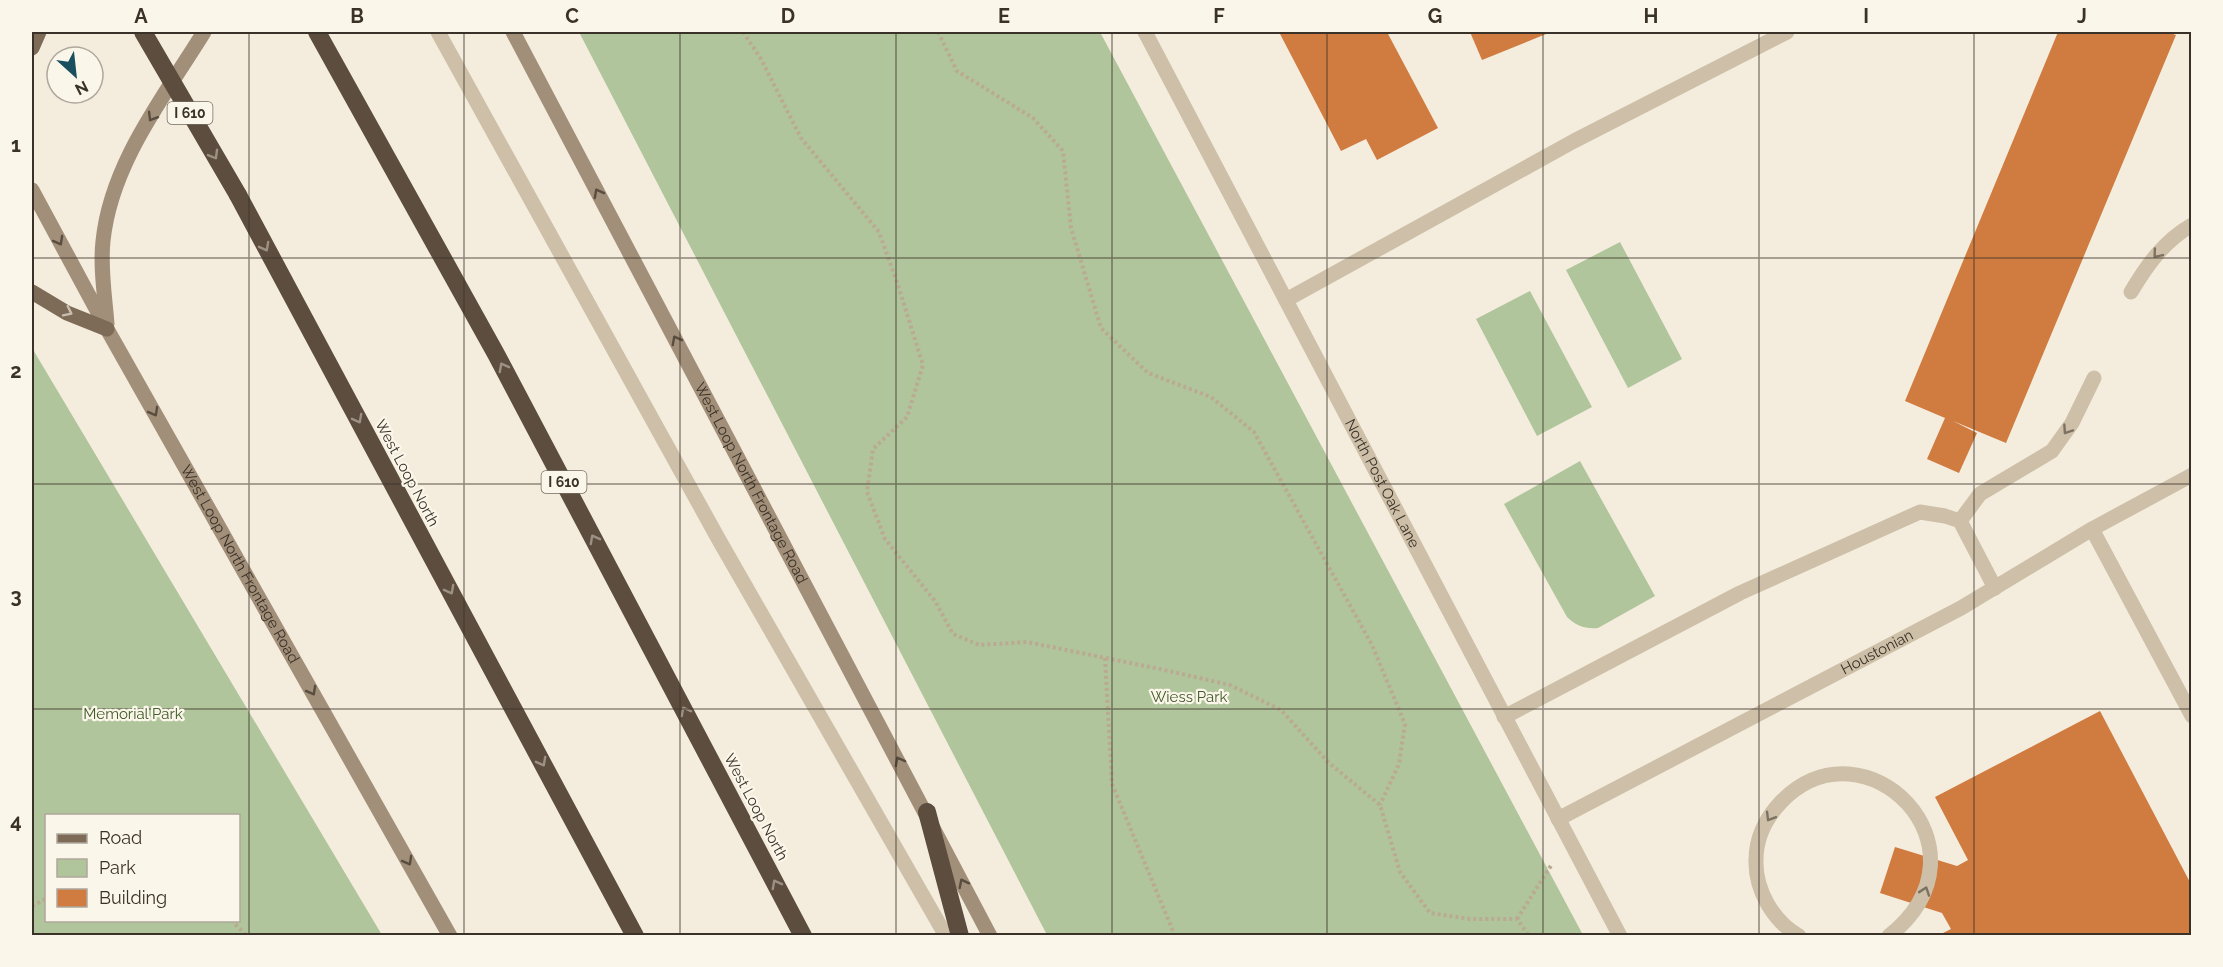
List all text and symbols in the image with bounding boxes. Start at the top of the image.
text: A [134,4,148,28]
text: B [350,4,364,28]
text: C [565,4,579,28]
text: D [781,4,795,28]
text: E [998,4,1010,28]
text: F [1213,4,1225,28]
text: G [1428,4,1442,28]
text: H [1644,4,1658,28]
text: I [1863,4,1869,28]
text: J [2077,4,2087,28]
north arrow [45,45,105,105]
text: N [72,77,91,99]
road number: I 610 [168,102,213,124]
one-way arrow [147,111,159,121]
text: 1 [11,133,21,157]
one-way arrow [207,149,218,159]
one-way arrow [594,189,605,200]
one-way arrow [52,235,63,245]
one-way arrow [258,241,269,251]
one-way arrow [2153,247,2164,258]
one-way arrow [62,305,73,317]
one-way arrow [672,336,683,346]
text: 2 [10,359,22,383]
one-way arrow [499,362,510,373]
street label: West Loop North Frontage Road [691,380,811,587]
one-way arrow [147,406,158,416]
one-way arrow [351,412,362,423]
street label: West Loop North [371,416,443,530]
street label: North Post Oak Lane [1341,416,1424,551]
one-way arrow [2063,423,2074,434]
street label: West Loop North Frontage Road [177,462,303,666]
road number: I 610 [542,471,586,493]
one-way arrow [590,535,601,545]
text: 3 [10,584,22,608]
one-way arrow [443,584,454,595]
street label: Houstonian [1838,626,1916,678]
one-way arrow [305,685,316,695]
park label: Wiess Park [1151,688,1227,706]
park label: Memorial Park [83,705,183,723]
one-way arrow [681,707,692,718]
street label: West Loop North [720,750,792,864]
one-way arrow [535,756,546,767]
one-way arrow [895,756,906,767]
text: 4 [10,809,22,833]
one-way arrow [1765,811,1777,821]
legend [45,814,240,922]
text: Road [99,827,142,848]
one-way arrow [400,855,412,865]
text: Park [99,857,136,878]
one-way arrow [772,879,783,890]
one-way arrow [959,879,970,890]
one-way arrow [1918,886,1930,897]
text: Building [99,887,167,908]

